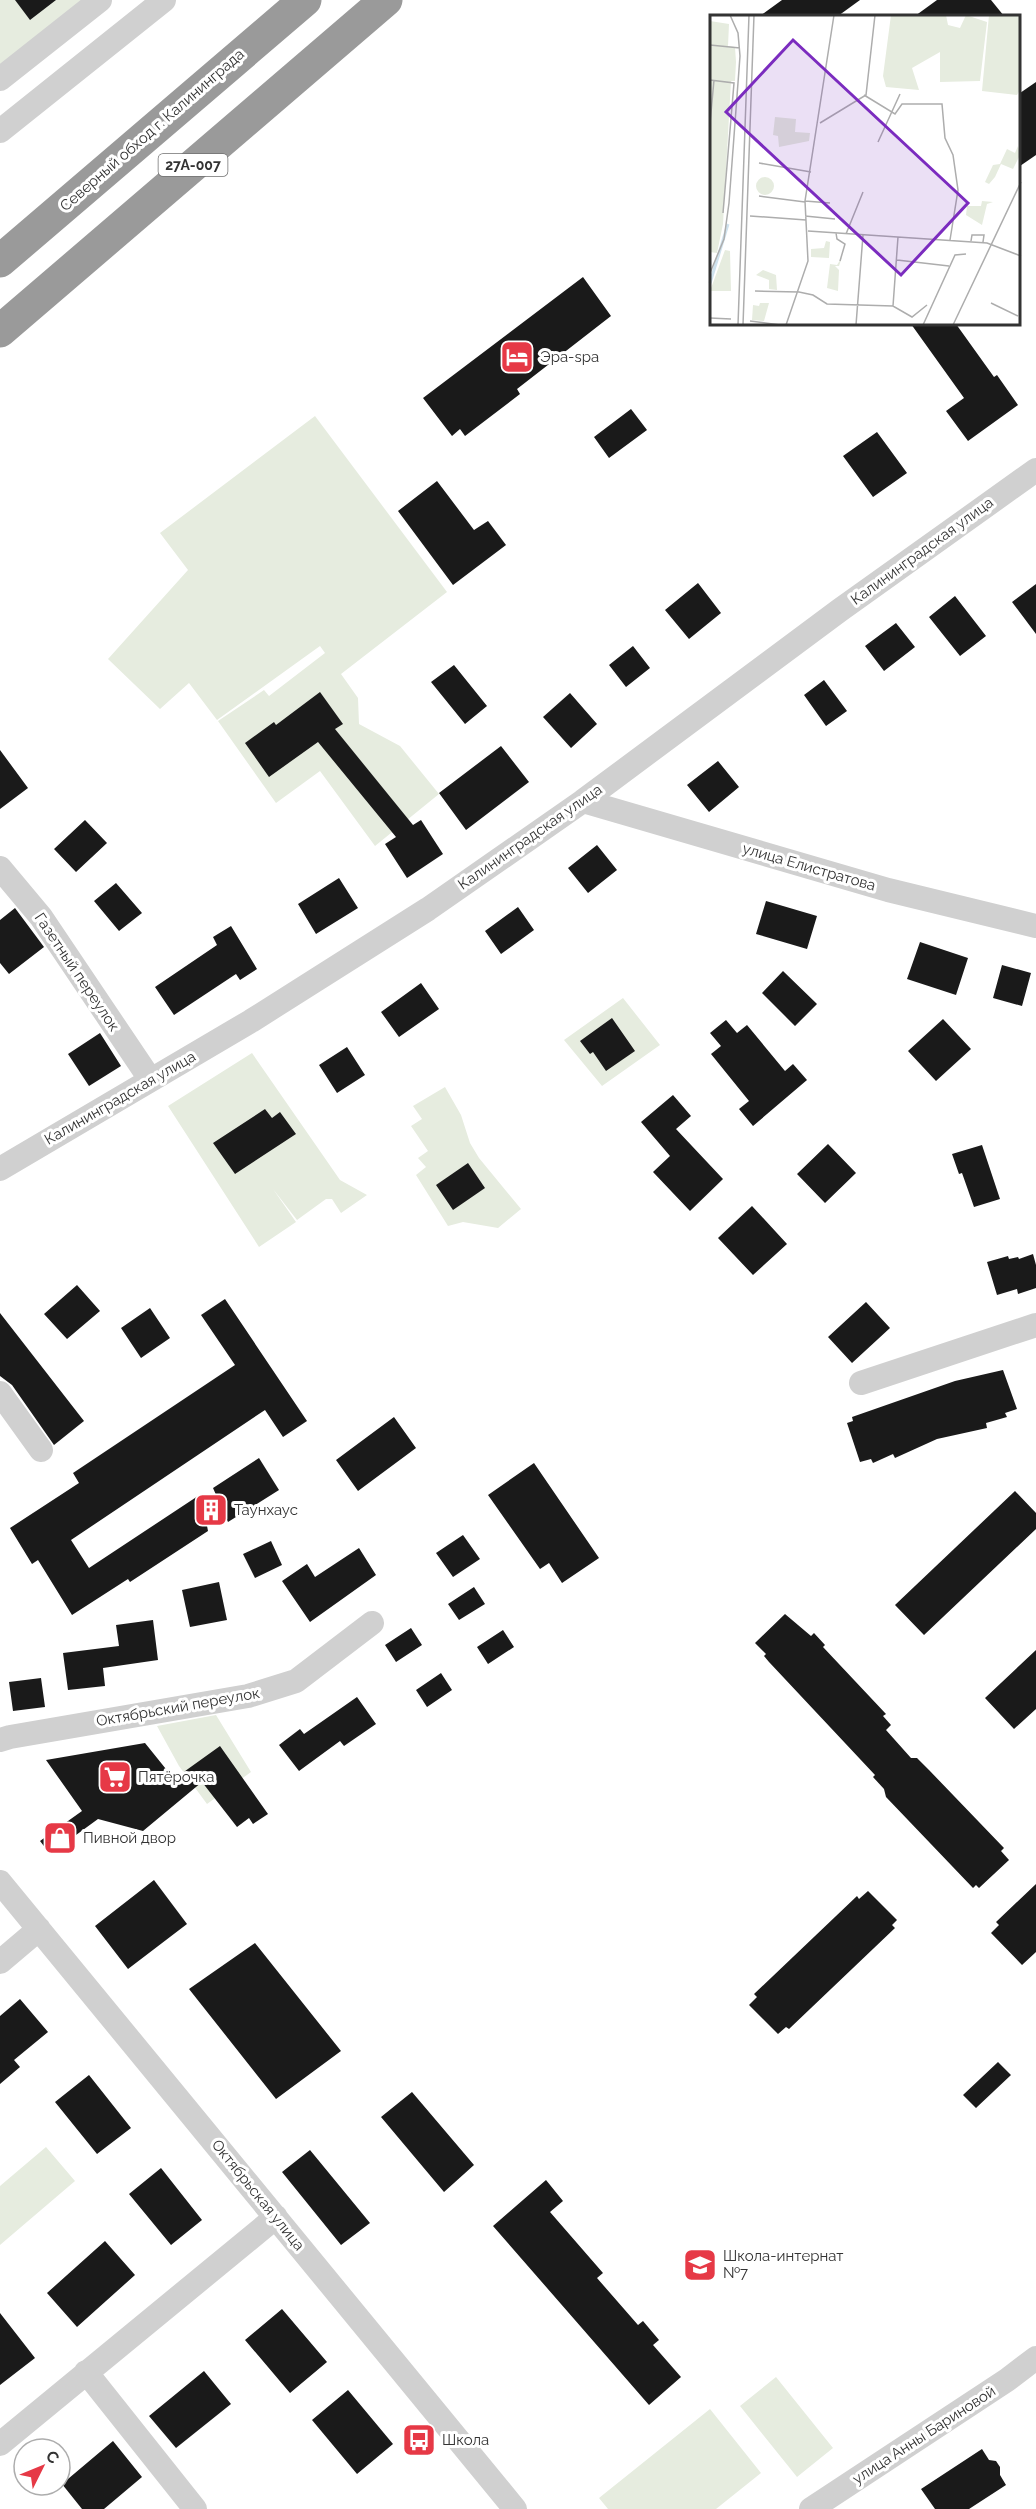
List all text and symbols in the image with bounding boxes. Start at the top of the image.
inset map [710,15,1021,326]
street label: Северный обход г. Калининграда [56,45,248,215]
road number: 27А-007 [158,154,228,176]
hotel icon: Эра-spa [499,339,535,375]
place label: Эра-spa [540,348,599,366]
street label: Калининградская улица [847,493,997,609]
street label: Калининградская улица [455,780,605,894]
street label: улица Елистратова [740,839,878,895]
street label: Газетный переулок [31,909,123,1035]
street label: Калининградская улица [41,1047,199,1149]
building icon: Таунхаус [193,1492,229,1528]
place label: Таунхаус [234,1501,298,1519]
street label: Октябрьский переулок [95,1684,261,1730]
supermarket icon: Пятёрочка [97,1759,133,1795]
place label: Пятёрочка [138,1768,214,1786]
shop icon: Пивной двор [42,1820,78,1856]
place label: Пивной двор [83,1829,176,1847]
street label: Октябрьская улица [208,2136,308,2254]
school or university icon: Школа-интернат №7 [682,2247,718,2283]
place label: Школа-интернат №7 [723,2247,843,2282]
street label: улица Анны Бариновой [849,2382,999,2488]
bus stop icon: Школа [401,2422,437,2458]
place label: Школа [442,2431,489,2449]
north arrow [12,2437,72,2497]
text: С [42,2447,63,2468]

